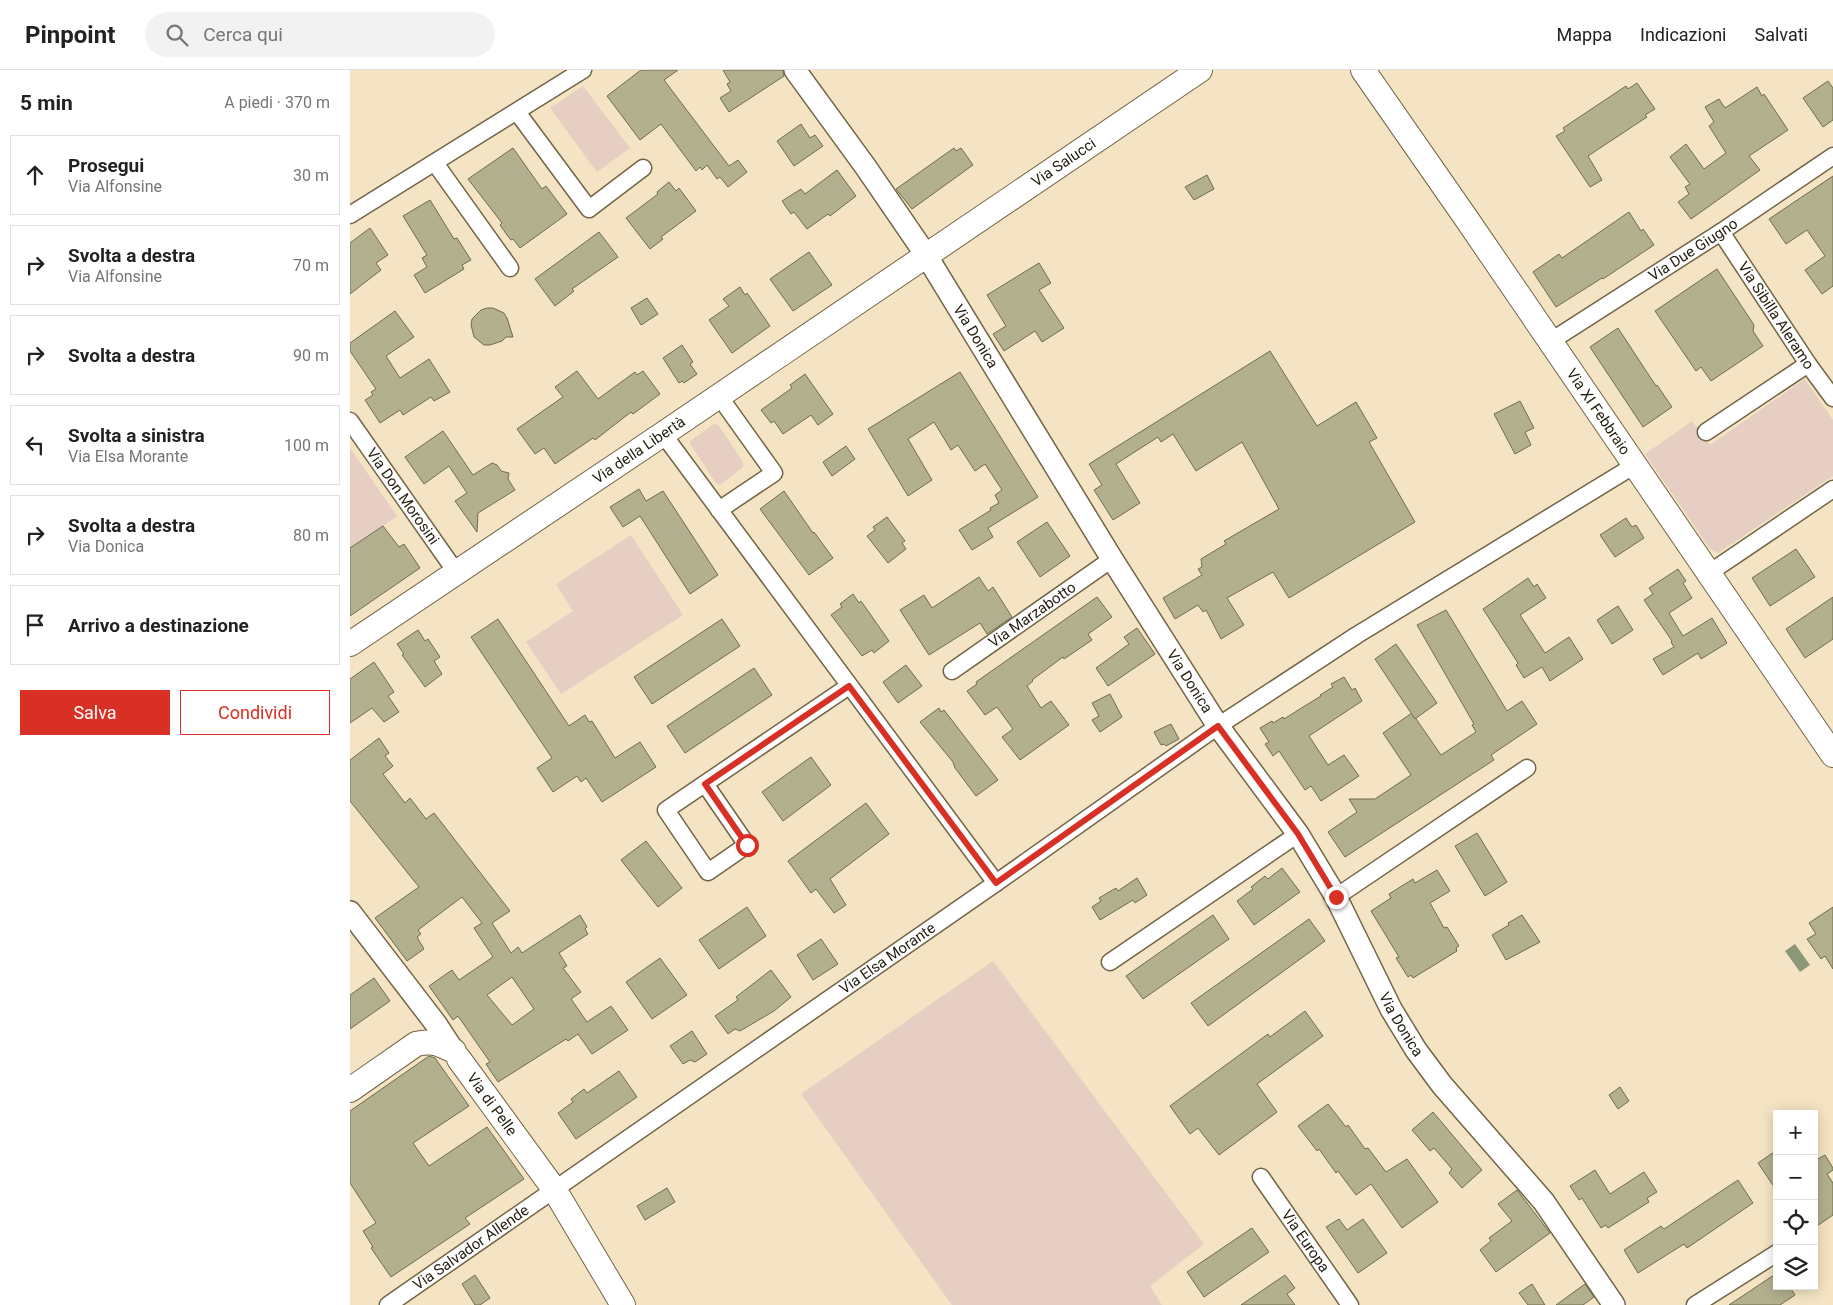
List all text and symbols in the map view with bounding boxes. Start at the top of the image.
search box [145,12,495,57]
text: Pinpoint [25,21,115,49]
icon: search [163,21,191,49]
text: Cerca qui [203,23,283,46]
text: Mappa [1557,24,1612,45]
text: Indicazioni [1640,24,1727,45]
text: Salvati [1755,24,1808,45]
text: 5 min [20,91,73,115]
text: A piedi · 370 m [224,93,330,112]
street label: Via Salucci [1028,134,1099,190]
text: Prosegui [68,154,144,177]
icon: ahead [21,161,49,189]
text: 30 m [293,166,329,185]
text: Via Alfonsine [68,177,162,196]
street label: Via Due Giugno [1645,214,1741,285]
text: Svolta a destra [68,244,195,267]
icon: right [21,251,49,279]
text: 70 m [293,256,329,275]
street label: Via Sibilla Aleramo [1734,258,1818,373]
text: Via Alfonsine [68,267,162,286]
street label: Via Donica [949,301,1002,371]
icon: right [21,341,49,369]
text: Svolta a destra [68,344,195,367]
text: 90 m [293,346,329,365]
street label: Via XI Febbraio [1563,365,1634,458]
street label: Via della Libertà [589,413,689,488]
text: Svolta a sinistra [68,424,205,447]
icon: left [21,431,49,459]
text: 100 m [284,436,329,455]
street label: Via Don Morosini [363,444,443,548]
text: Via Elsa Morante [68,447,188,466]
text: Svolta a destra [68,514,195,537]
icon: right [21,521,49,549]
text: 80 m [293,526,329,545]
text: Via Donica [68,537,144,556]
street label: Via Marzabotto [985,578,1079,652]
icon: arrive [21,611,49,639]
text: Arrivo a destinazione [68,614,249,637]
street label: Via Donica [1163,646,1216,716]
button: Salva [20,690,170,735]
button: Condividi [180,690,330,735]
route start [736,834,759,857]
route end [1325,886,1348,909]
street label: Via Elsa Morante [836,919,939,998]
street label: Via Donica [1375,989,1427,1060]
street label: Via di Pelle [463,1069,521,1139]
map controls [1773,1110,1818,1290]
button: + [1773,1110,1818,1155]
button: − [1773,1155,1818,1200]
button: locate [1773,1200,1818,1245]
street label: Via Salvador Allende [410,1201,532,1294]
street label: Via Europa [1278,1206,1333,1276]
button: layers [1773,1245,1818,1290]

